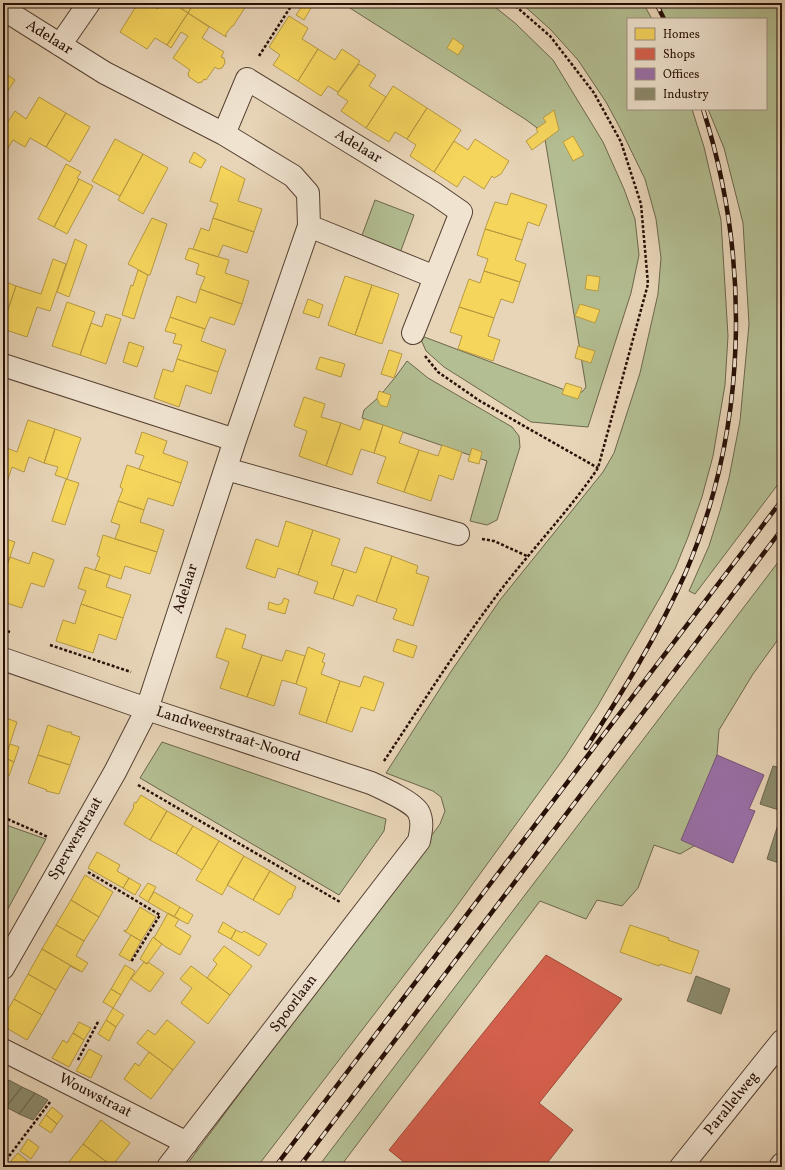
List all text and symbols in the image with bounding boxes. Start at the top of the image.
street label: Adelaar [22,15,76,61]
legend [627,18,767,110]
text: Homes [663,27,700,43]
text: Shops [663,47,695,63]
text: Offices [663,67,699,83]
text: Industry [663,87,709,103]
street label: Adelaar [330,125,386,169]
street label: Adelaar [168,561,204,617]
street label: Landweerstraat-Noord [153,702,303,768]
street label: Sperwerstraat [44,793,108,885]
street label: Spoorlaan [265,971,323,1037]
street label: Parallelweg [700,1067,765,1140]
street label: Wouwstraat [55,1069,135,1123]

